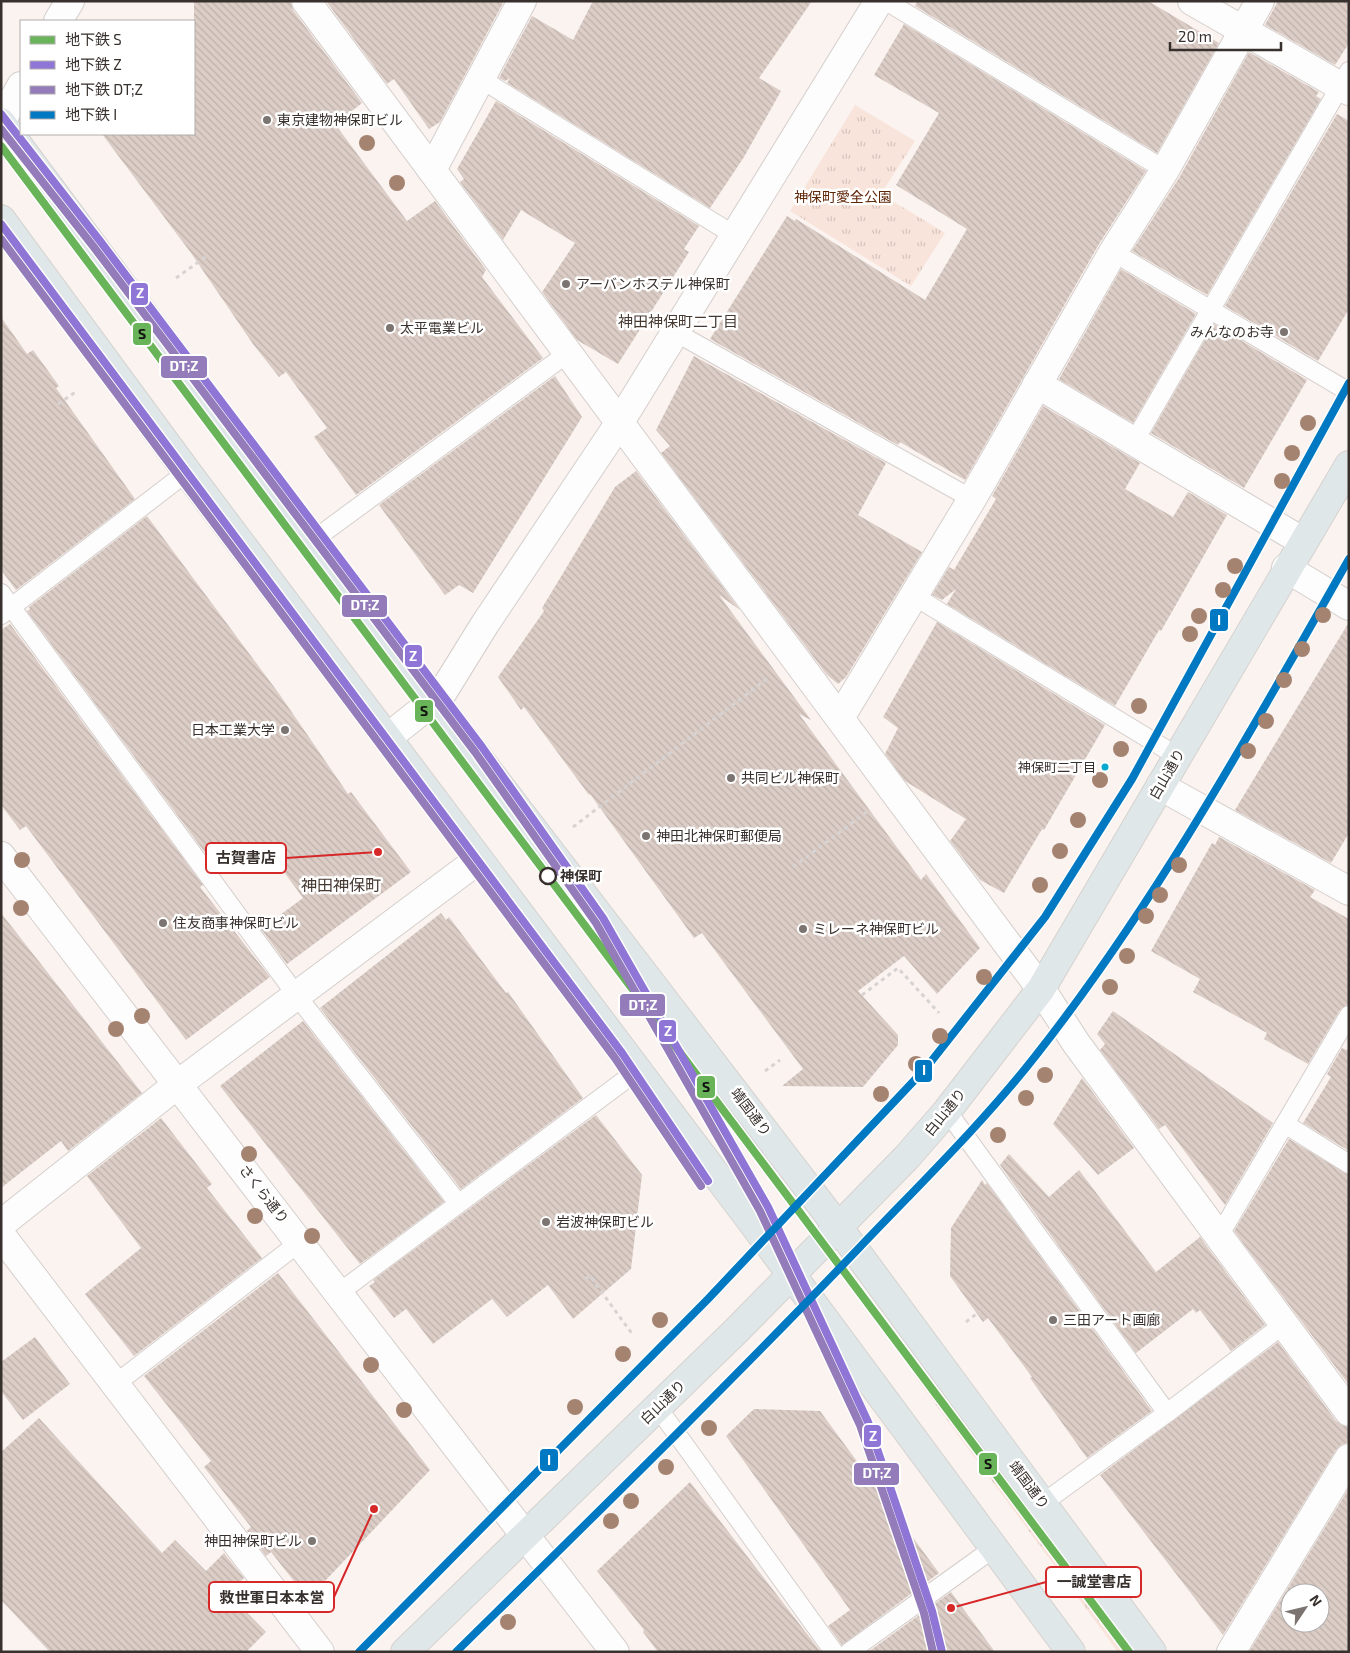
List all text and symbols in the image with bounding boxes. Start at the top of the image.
legend [20,20,195,135]
scale bar [1170,20,1281,52]
text: 20 m [1178,27,1212,45]
text: 地下鉄 S [65,30,122,48]
text: 地下鉄 Z [65,55,122,73]
text: 地下鉄 DT;Z [65,80,143,98]
text: 地下鉄 I [65,105,117,123]
place label: 東京建物神保町ビル [277,111,403,128]
marker: 東京建物神保町ビル [261,114,273,126]
park label: 神保町愛全公園 [794,188,892,205]
place label: アーバンホステル神保町 [576,275,730,292]
marker: アーバンホステル神保町 [560,278,572,290]
line badge: Z [130,282,149,306]
text: Z [136,284,144,301]
district label: 神田神保町二丁目 [618,312,738,330]
place label: 太平電業ビル [400,319,484,336]
line badge: S [132,322,152,346]
marker: 太平電業ビル [384,322,396,334]
place label: みんなのお寺 [1190,323,1274,340]
text: S [138,325,146,342]
marker: みんなのお寺 [1278,326,1290,338]
line badge: DT;Z [160,355,208,379]
text: DT;Z [170,357,198,374]
line badge: DT;Z [341,594,388,618]
text: DT;Z [351,596,379,613]
line badge: I [1209,608,1229,632]
text: I [1217,611,1221,628]
line badge: Z [404,644,423,668]
text: Z [409,647,417,664]
line badge: S [414,699,434,723]
text: S [420,702,428,719]
place label: 日本工業大学 [191,721,275,738]
marker: 日本工業大学 [279,724,291,736]
street label: 白山通り [1145,745,1188,802]
place label: 神保町二丁目 [1018,759,1096,775]
marker: 神保町二丁目 [1100,762,1110,772]
place label: 共同ビル神保町 [741,769,839,786]
marker: 共同ビル神保町 [725,772,737,784]
place label: 神田北神保町郵便局 [656,827,782,844]
marker: 神田北神保町郵便局 [640,830,652,842]
callout: 古賀書店 [206,843,286,873]
text: 古賀書店 [216,848,276,866]
marker: 神保町 [539,867,557,885]
place label: 神保町 [560,867,602,884]
district label: 神田神保町 [301,875,381,894]
place label: 住友商事神保町ビル [173,914,299,931]
marker: 住友商事神保町ビル [157,917,169,929]
place label: ミレーネ神保町ビル [813,920,939,937]
marker: ミレーネ神保町ビル [797,923,809,935]
line badge: DT;Z [619,993,666,1017]
text: DT;Z [629,996,657,1013]
line badge: Z [658,1019,677,1043]
text: Z [664,1022,672,1039]
line badge: I [914,1059,933,1083]
text: I [922,1061,926,1078]
line badge: S [696,1075,716,1099]
text: S [702,1078,710,1095]
street label: 靖国通り [728,1084,775,1139]
street label: 白山通り [920,1085,969,1139]
street label: さくら通り [236,1161,293,1227]
place label: 岩波神保町ビル [556,1213,654,1230]
marker: 岩波神保町ビル [540,1216,552,1228]
place label: 三田アート画廊 [1063,1311,1160,1328]
marker: 三田アート画廊 [1047,1314,1059,1326]
street label: 白山通り [637,1376,689,1427]
line badge: Z [863,1424,882,1448]
text: Z [869,1427,877,1444]
line badge: I [539,1448,559,1472]
text: I [547,1451,551,1468]
line badge: S [978,1452,998,1476]
text: S [984,1455,992,1472]
street label: 靖国通り [1006,1457,1053,1512]
line badge: DT;Z [853,1462,900,1486]
text: DT;Z [863,1464,891,1481]
place label: 神田神保町ビル [204,1532,302,1549]
marker: 神田神保町ビル [306,1535,318,1547]
callout: 一誠堂書店 [1046,1567,1141,1597]
text: 一誠堂書店 [1056,1572,1132,1590]
callout: 救世軍日本本営 [209,1582,334,1612]
north arrow [1280,1583,1330,1633]
text: 救世軍日本本営 [219,1588,325,1606]
text: N [1306,1591,1326,1609]

